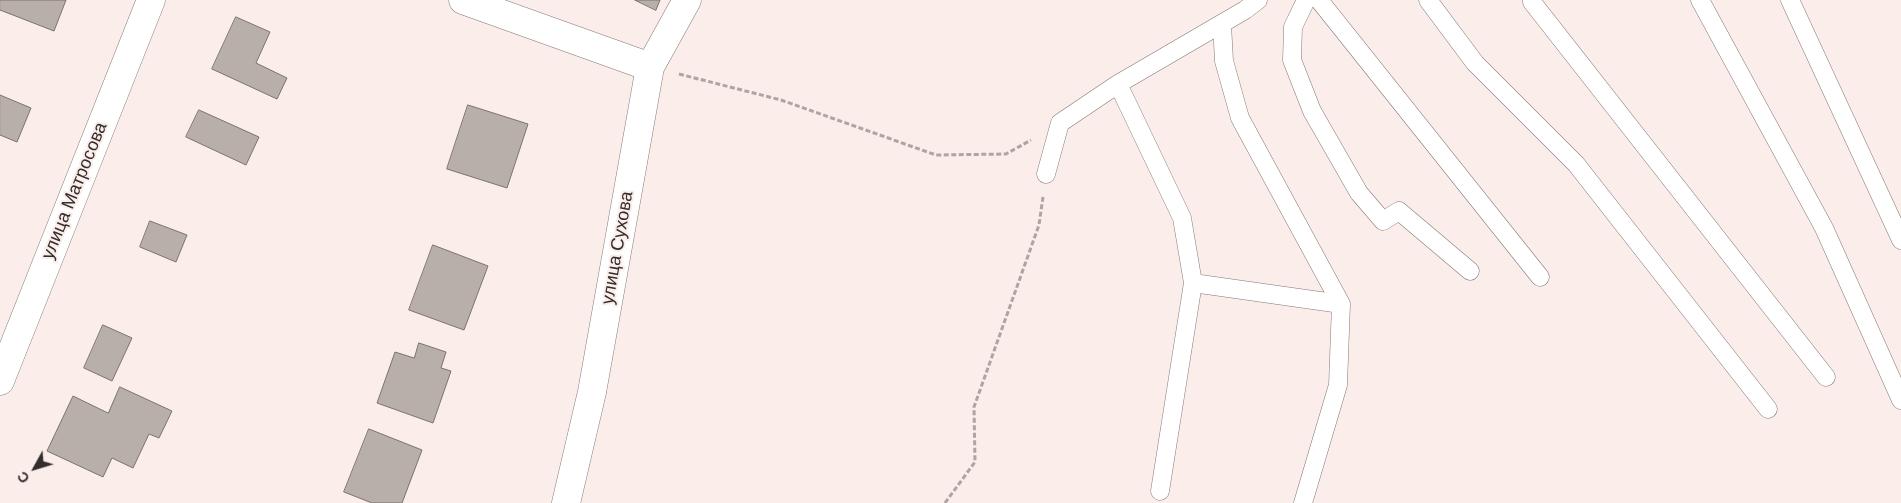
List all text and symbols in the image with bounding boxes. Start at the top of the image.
street label: улица Матросова [38,119,112,263]
street label: улица Сухова [597,190,639,306]
north arrow [10,443,60,493]
text: С [13,468,34,487]

